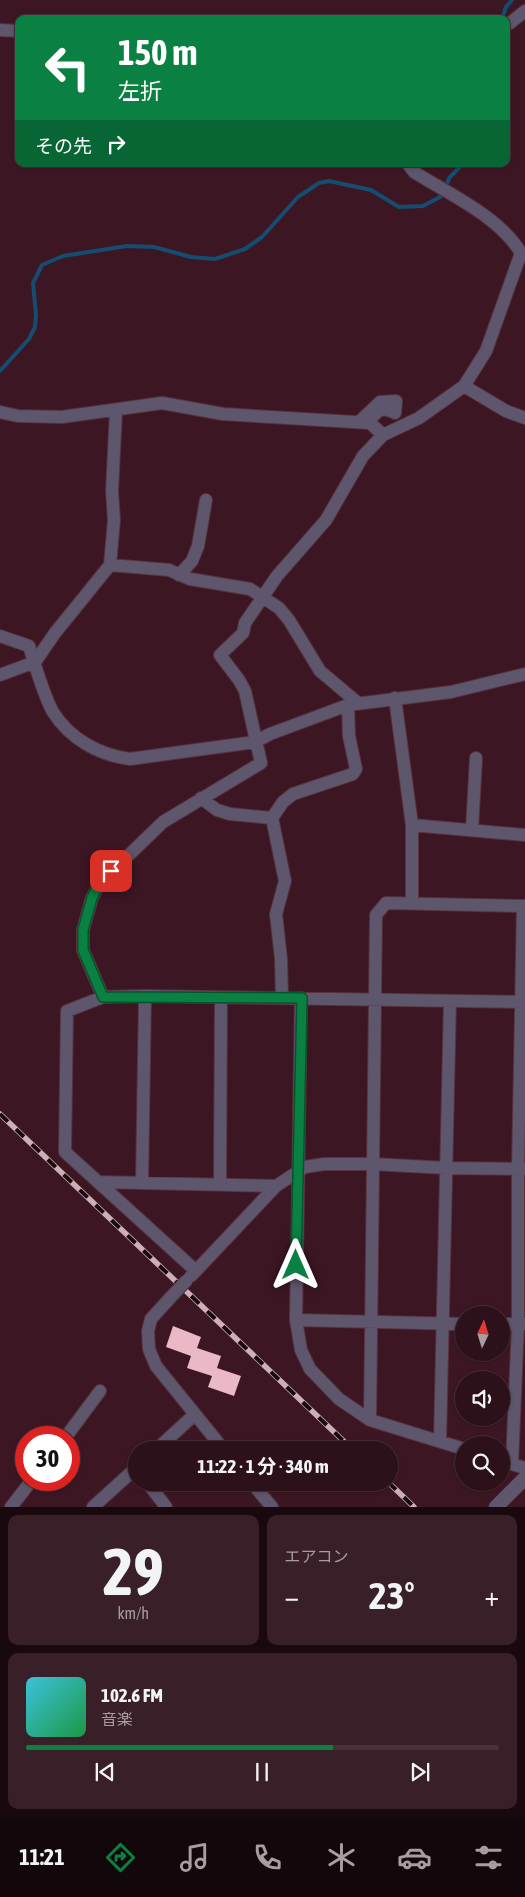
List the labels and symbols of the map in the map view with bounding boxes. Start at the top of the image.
pin [90,850,132,892]
position arrow [269,1238,321,1290]
north arrow [455,1306,510,1361]
speed limit sign: 30 [15,1426,80,1491]

